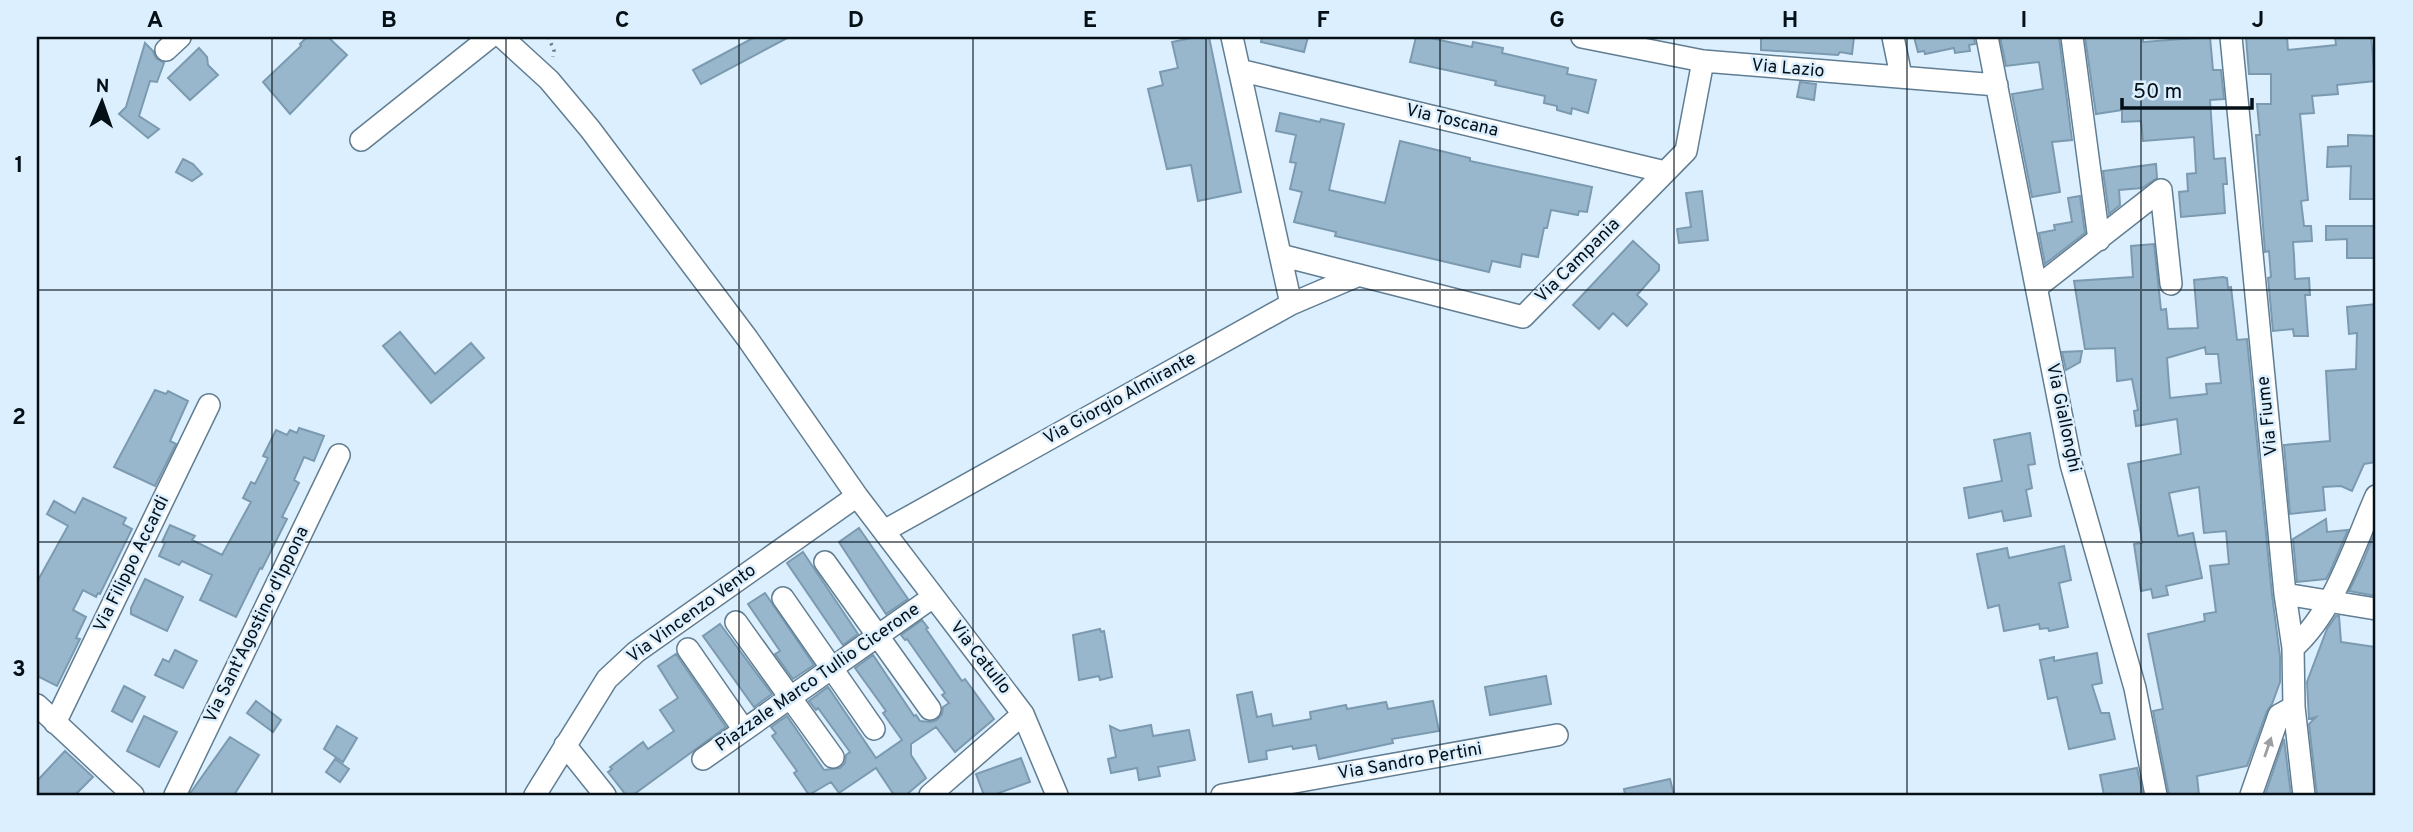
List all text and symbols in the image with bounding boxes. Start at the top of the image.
text: A [147,7,163,36]
text: B [381,7,397,36]
text: C [615,7,629,36]
text: D [848,7,864,36]
text: E [1083,7,1097,36]
text: F [1316,7,1330,36]
text: G [1549,7,1565,36]
text: H [1782,7,1798,36]
text: I [2021,7,2027,36]
text: J [2252,7,2264,36]
street label: Via Lazio [1751,54,1825,84]
north arrow [66,66,136,136]
scale bar [2122,66,2252,110]
text: N [95,75,110,99]
text: 50 m [2133,79,2182,106]
street label: Via Toscana [1403,99,1501,143]
text: 1 [14,152,24,181]
street label: Via Campania [1531,214,1625,308]
street label: Via Giorgio Almirante [1040,347,1200,451]
street label: Via Giallonghi [2040,361,2086,475]
street label: Via Fiume [2252,375,2284,457]
text: 2 [12,404,26,433]
street label: Via Filippo Accardi [89,492,175,636]
street label: Via Sant'Agostino d'Ippona [199,523,315,727]
street label: Via Vincenzo Vento [623,559,761,669]
street label: Piazzale Marco Tullio Cicerone [711,598,925,758]
street label: Via Catullo [944,617,1016,699]
text: 3 [12,656,26,685]
one-way arrow [2263,737,2274,758]
street label: Via Sandro Pertini [1336,738,1484,786]

